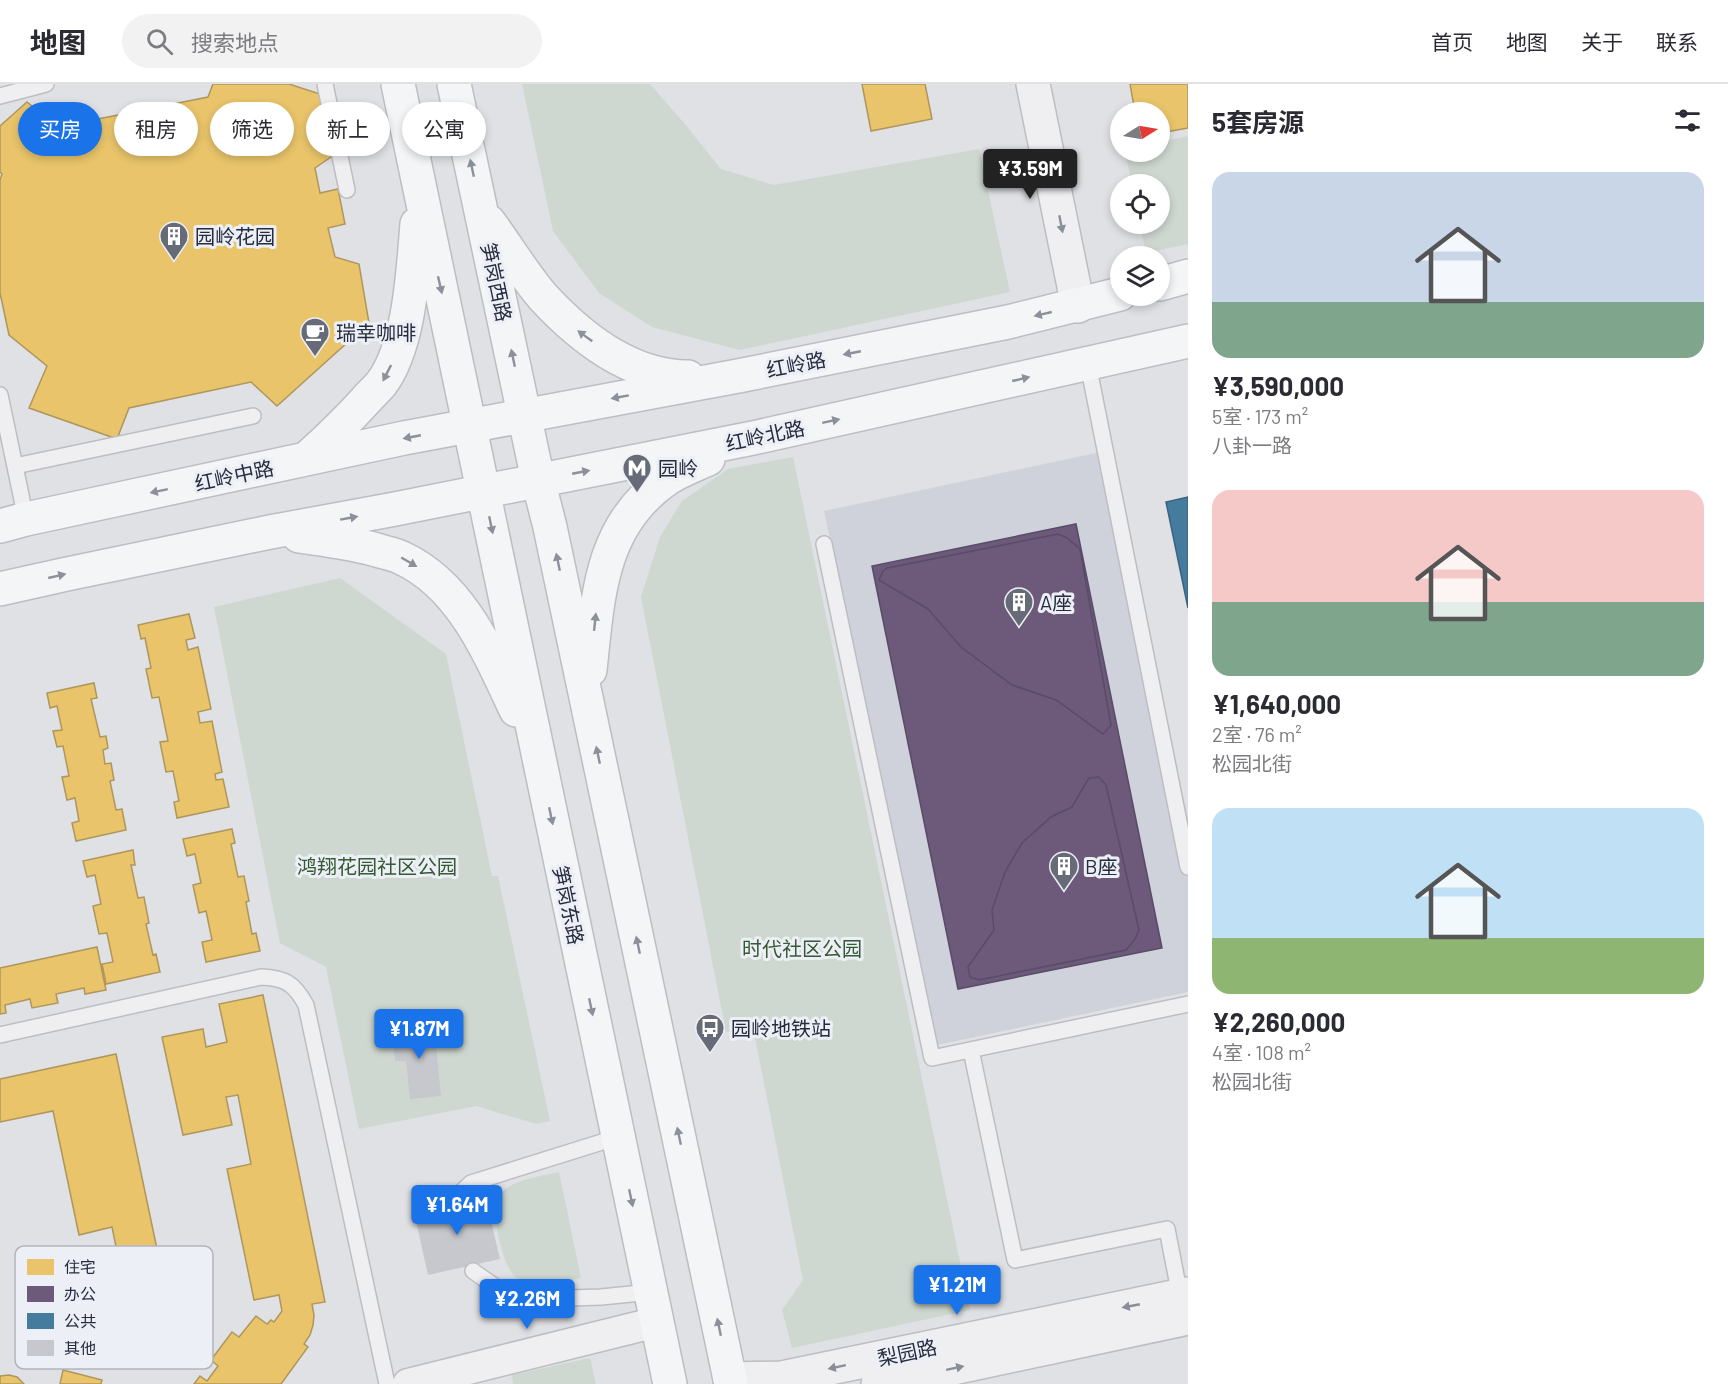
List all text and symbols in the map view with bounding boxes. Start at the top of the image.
search box [122,14,542,68]
text: 地图 [30,25,86,59]
icon: search [143,25,176,58]
text: 搜索地点 [191,29,279,55]
text: 首页 [1431,29,1473,54]
text: 地图 [1506,29,1548,54]
text: 关于 [1581,29,1623,54]
text: 联系 [1656,29,1698,54]
chip: 买房 [18,102,102,156]
chip: 租房 [114,102,198,156]
chip: 筛选 [210,102,294,156]
chip: 新上 [306,102,390,156]
chip: 公寓 [402,102,486,156]
north arrow [1110,102,1170,162]
map controls [1110,102,1170,306]
icon: filters [1671,104,1704,137]
text: 5套房源 [1212,106,1304,137]
pin: ¥3.59M [981,149,1079,200]
text: ¥3.59M [997,156,1063,180]
one-way arrow [467,158,477,177]
button: locate [1110,174,1170,234]
icon: home [1404,211,1512,319]
one-way arrow [1057,214,1066,233]
building icon: 园岭花园 [158,220,190,262]
place label: 园岭花园 [195,224,275,248]
street label: 笋岗西路 [477,240,517,324]
button: layers [1110,246,1170,306]
one-way arrow [436,276,445,295]
one-way arrow [1034,309,1053,319]
cafe icon: 瑞幸咖啡 [299,316,331,358]
place label: 瑞幸咖啡 [336,320,416,344]
one-way arrow [577,330,593,342]
street label: 红岭路 [764,346,828,382]
one-way arrow [508,349,518,368]
one-way arrow [843,349,862,358]
one-way arrow [382,365,392,382]
text: ¥3,590,000 [1212,370,1344,401]
one-way arrow [1012,374,1031,383]
one-way arrow [610,393,629,402]
text: 5室 · 173 m² [1212,404,1308,428]
street label: 红岭北路 [723,415,807,455]
one-way arrow [821,416,840,425]
one-way arrow [402,433,421,442]
text: 八卦一路 [1212,433,1292,457]
metro station icon: 园岭 [621,452,653,494]
street label: 红岭中路 [192,455,276,495]
place label: 园岭 [658,456,698,480]
one-way arrow [572,467,591,476]
one-way arrow [150,486,169,496]
one-way arrow [339,513,358,522]
one-way arrow [486,515,496,534]
icon: home [1404,529,1512,637]
one-way arrow [552,552,562,571]
one-way arrow [401,557,418,567]
one-way arrow [48,571,67,580]
building icon: A座 [1003,586,1035,628]
place label: A座 [1040,590,1072,614]
one-way arrow [590,613,600,632]
text: ¥1,640,000 [1212,688,1341,719]
text: 2室 · 76 m² [1212,722,1302,746]
one-way arrow [593,745,602,764]
text: 松园北街 [1212,751,1292,775]
one-way arrow [546,807,556,825]
icon: home [1404,847,1512,955]
building icon: B座 [1048,850,1080,892]
park label: 鸿翔花园社区公园 [297,854,457,878]
place label: B座 [1085,854,1118,878]
street label: 笋岗东路 [549,863,589,947]
one-way arrow [633,936,643,955]
park label: 时代社区公园 [742,936,862,960]
one-way arrow [587,998,596,1017]
text: ¥2,260,000 [1212,1006,1345,1037]
pin: ¥1.87M [370,1009,468,1060]
bus stop icon: 园岭地铁站 [694,1012,726,1054]
text: ¥1.87M [388,1016,450,1040]
place label: 园岭地铁站 [731,1016,831,1040]
text: 4室 · 108 m² [1212,1040,1311,1064]
text: 松园北街 [1212,1069,1292,1093]
one-way arrow [674,1126,683,1145]
pin: ¥1.64M [408,1185,506,1236]
one-way arrow [627,1189,636,1208]
text: ¥1.64M [425,1192,489,1216]
legend [15,1246,213,1369]
text: 住宅 [64,1257,96,1276]
pin: ¥1.21M [908,1265,1006,1316]
text: ¥1.21M [928,1272,986,1296]
pin: ¥2.26M [478,1279,576,1330]
text: 办公 [64,1284,96,1303]
text: ¥2.26M [494,1286,560,1310]
one-way arrow [1121,1302,1140,1311]
text: 公共 [64,1311,96,1330]
one-way arrow [714,1317,724,1336]
street label: 梨园路 [875,1334,939,1370]
text: 其他 [64,1338,96,1357]
one-way arrow [828,1362,846,1372]
one-way arrow [946,1362,965,1372]

